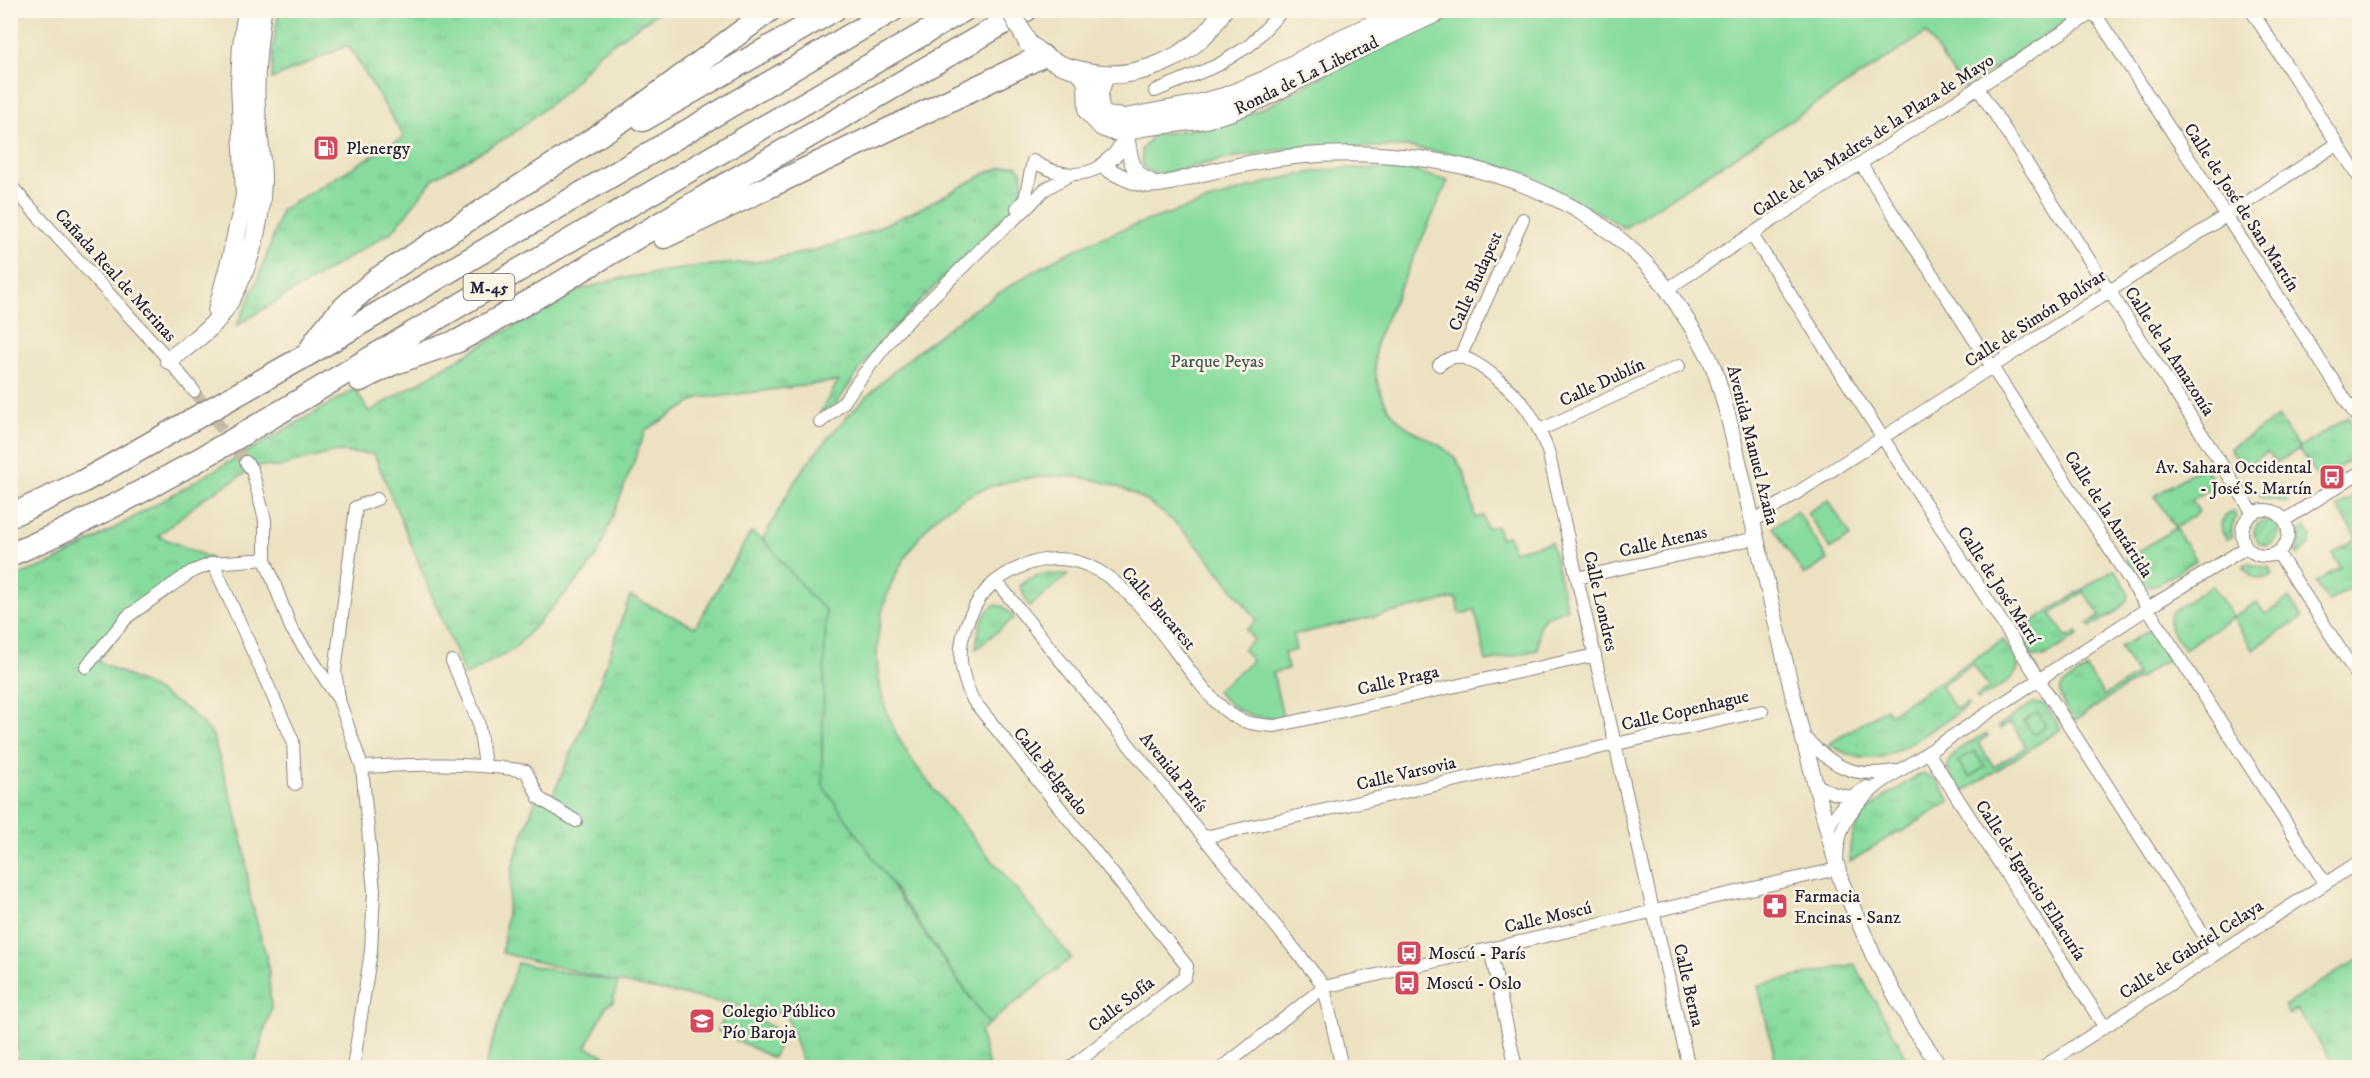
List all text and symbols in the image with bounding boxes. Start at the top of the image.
street label: Ronda de La Libertad [1231,31,1382,120]
street label: Calle de las Madres de la Plaza de Mayo [1749,49,1999,222]
street label: Calle de José de San Martín [2179,119,2304,296]
fuel station icon: Plenergy [311,133,341,163]
place label: Plenergy [346,138,411,160]
street label: Cañada Real de Merinas [50,204,181,347]
street label: Calle Budapest [1444,228,1508,335]
street label: Calle de Simón Bolívar [1961,265,2111,373]
road number: M-45 [464,274,514,300]
street label: Calle de la Amazonía [2119,283,2219,421]
park label: Parque Peyas [1170,351,1264,373]
street label: Calle Dublín [1556,353,1649,412]
street label: Avenida Manuel Azaña [1722,363,1783,528]
street label: Calle de la Antártida [2059,447,2158,582]
place label: Av. Sahara Occidental - José S. Martín [2155,457,2313,500]
bus stop icon: Av. Sahara Occidental - José S. Martín [2317,462,2347,492]
street label: Calle Atenas [1617,521,1709,563]
street label: Calle de José Martí [1952,522,2045,650]
street label: Calle Londres [1578,549,1622,653]
street label: Calle Bucarest [1116,563,1201,655]
street label: Calle Praga [1355,661,1441,701]
street label: Calle Copenhague [1619,686,1751,736]
street label: Calle Belgrado [1008,723,1093,820]
street label: Avenida París [1134,728,1212,817]
street label: Calle Varsovia [1354,752,1458,796]
street label: Calle de Ignacio Ellacuría [1970,796,2090,965]
place label: Farmacia Encinas - Sanz [1794,886,1901,929]
pharmacy icon: Farmacia Encinas - Sanz [1760,891,1790,921]
street label: Calle de Gabriel Celaya [2115,895,2268,1005]
street label: Calle Moscú [1502,897,1594,939]
bus stop icon: Moscú - París [1394,938,1424,968]
street label: Calle Berna [1668,942,1708,1029]
place label: Moscú - París [1428,943,1526,965]
bus stop icon: Moscú - Oslo [1392,968,1422,998]
street label: Calle Sofía [1084,972,1159,1037]
place label: Moscú - Oslo [1426,973,1522,995]
place label: Colegio Público Pío Baroja [722,1001,836,1044]
school or university icon: Colegio Público Pío Baroja [687,1006,717,1036]

